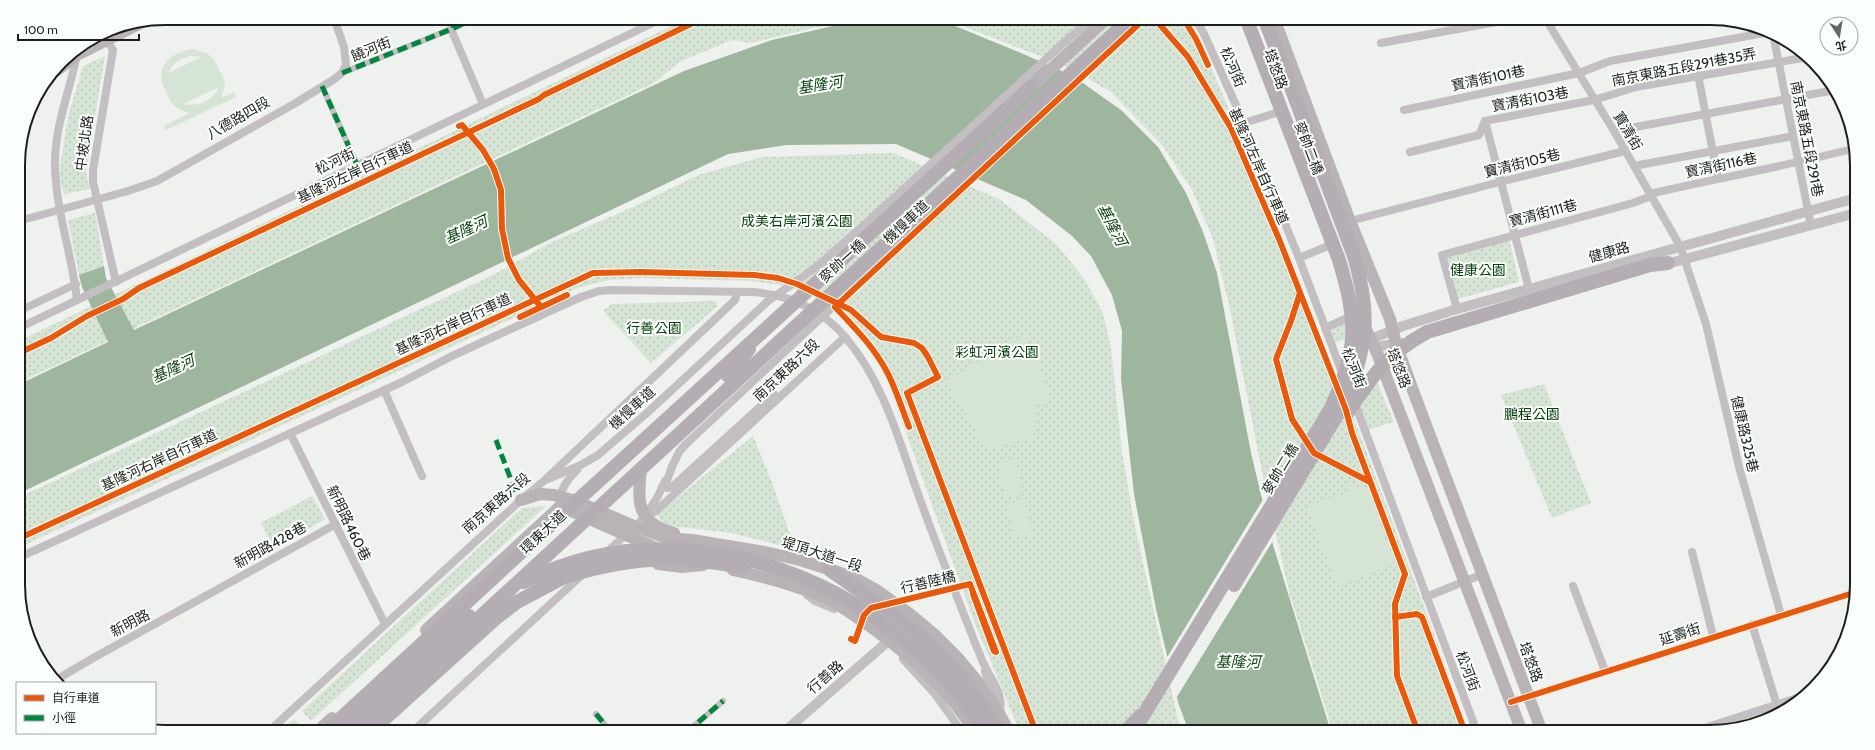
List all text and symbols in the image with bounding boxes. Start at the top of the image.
scale bar [18,16,139,42]
north arrow [1819,16,1859,56]
text: 100 m [24,22,58,37]
street label: 饒河街 [348,33,394,65]
text: 北 [1834,38,1848,54]
street label: 松河街 [1216,44,1250,90]
street label: 南京東路五段291巷35弄 [1610,44,1758,90]
street label: 塔悠路 [1260,46,1292,92]
street label: 寶清街101巷 [1449,61,1527,95]
water label: 基隆河 [796,72,847,97]
street label: 南京東路五段291巷 [1787,79,1827,199]
street label: 寶清街103巷 [1490,83,1570,115]
street label: 八德路四段 [203,93,273,143]
street label: 基隆河左岸自行車道 [1225,105,1293,227]
street label: 寶清街 [1609,108,1647,154]
street label: 中坡北路 [71,114,97,172]
street label: 麥帥二橋 [1291,119,1327,177]
street label: 基隆河左岸自行車道 [294,137,416,207]
street label: 松河街 [312,144,358,178]
street label: 寶清街105巷 [1482,145,1562,181]
street label: 寶清街116巷 [1683,149,1759,181]
street label: 寶清街111巷 [1507,195,1579,231]
street label: 機慢車道 [879,196,933,248]
water label: 基隆河 [1093,201,1132,252]
water label: 基隆河 [442,211,493,248]
park label: 成美右岸河濱公園 [741,212,853,230]
street label: 麥帥一橋 [815,236,869,286]
street label: 健康路 [1586,238,1632,266]
park label: 健康公園 [1450,261,1506,279]
street label: 基隆河右岸自行車道 [392,289,514,359]
park label: 行善公園 [626,319,682,337]
street label: 南京東路六段 [749,335,823,405]
park label: 彩虹河濱公園 [955,343,1039,361]
street label: 松河街 [1338,345,1370,391]
street label: 塔悠路 [1383,345,1415,391]
water label: 基隆河 [149,350,200,387]
street label: 機慢車道 [605,383,659,433]
street label: 健康路325巷 [1727,394,1763,474]
park label: 鵬程公園 [1504,405,1560,423]
street label: 基隆河右岸自行車道 [98,425,220,495]
street label: 麥帥二橋 [1258,440,1302,498]
street label: 南京東路六段 [458,469,534,537]
street label: 新明路460巷 [323,482,375,564]
street label: 環東大道 [516,506,570,558]
street label: 新明路428巷 [231,518,309,572]
street label: 堤頂大道一段 [779,532,865,576]
street label: 行善陸橋 [899,567,957,597]
street label: 新明路 [107,605,153,641]
street label: 延壽街 [1657,619,1703,649]
street label: 塔悠路 [1515,639,1547,685]
street label: 松河街 [1452,648,1484,694]
water label: 基隆河 [1215,653,1263,671]
street label: 行善路 [803,656,847,698]
legend [16,682,156,734]
text: 自行車道 [52,690,100,705]
text: 小徑 [52,710,76,725]

